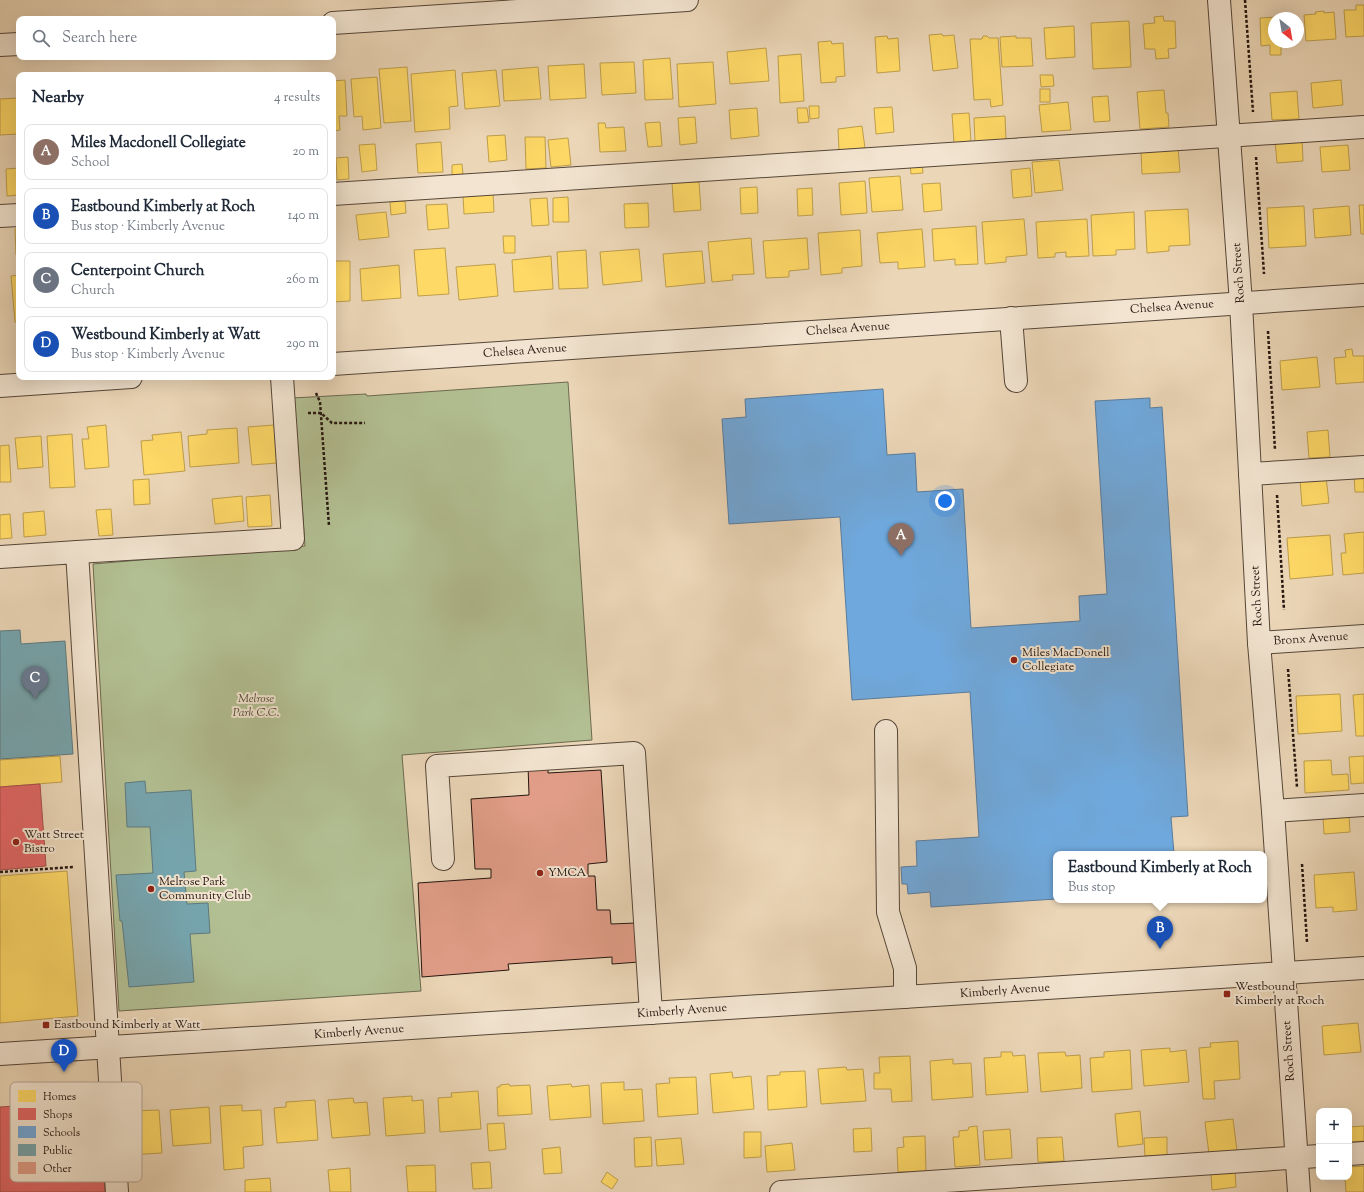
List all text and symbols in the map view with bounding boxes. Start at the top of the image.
north arrow [1268,12,1304,48]
search box [16,16,336,60]
icon: search [30,27,52,49]
text: Search here [62,28,137,49]
text: Nearby [32,86,84,110]
text: 4 results [274,89,320,107]
text: Miles Macdonell Collegiate [71,133,246,154]
text: A [41,143,51,161]
text: 20 m [293,143,319,161]
text: School [71,154,110,172]
text: Eastbound Kimberly at Roch [71,197,255,218]
text: B [42,207,50,225]
text: 140 m [288,207,319,225]
text: Bus stop · Kimberly Avenue [71,218,225,236]
street label: Roch Street [1228,242,1250,304]
text: Centerpoint Church [71,261,205,282]
text: C [41,271,51,289]
text: 260 m [286,271,319,289]
text: Church [71,282,115,300]
street label: Chelsea Avenue [1129,295,1215,319]
street label: Chelsea Avenue [805,317,891,341]
text: Westbound Kimberly at Watt [71,325,260,346]
text: D [41,335,51,353]
text: 290 m [286,335,319,353]
street label: Chelsea Avenue [482,339,568,363]
text: Bus stop · Kimberly Avenue [71,346,225,364]
your location [935,491,955,511]
pin: A [888,523,914,556]
street label: Roch Street [1246,565,1268,627]
street label: Bronx Avenue [1273,627,1349,651]
place label: Miles MacDonell Collegiate [1022,644,1110,676]
marker: Miles MacDonell Collegiate [1009,655,1019,665]
pin: C [22,666,48,699]
park label: Melrose Park C.C. [233,690,280,722]
place label: Watt Street Bistro [24,826,84,858]
marker: Watt Street Bistro [11,837,21,847]
popup [1053,851,1267,903]
text: Eastbound Kimberly at Roch [1068,858,1252,879]
place label: YMCA [548,864,587,882]
marker: YMCA [535,868,545,878]
place label: Melrose Park Community Club [159,873,251,905]
text: Bus stop [1068,879,1115,897]
marker: Melrose Park Community Club [146,884,156,894]
pin: B [1147,916,1173,949]
place label: Westbound Kimberly at Roch [1235,978,1325,1010]
street label: Kimberly Avenue [959,979,1051,1003]
marker: Westbound Kimberly at Roch [1222,989,1232,999]
street label: Kimberly Avenue [636,999,728,1023]
place label: Eastbound Kimberly at Watt [54,1016,200,1034]
marker: Eastbound Kimberly at Watt [41,1020,51,1030]
street label: Kimberly Avenue [313,1020,405,1044]
street label: Roch Street [1278,1020,1300,1082]
pin: D [51,1039,77,1072]
legend [10,1082,142,1182]
text: Homes [43,1089,76,1105]
text: Shops [43,1107,72,1123]
map controls [1316,1108,1352,1180]
button: + [1316,1108,1352,1144]
text: Schools [43,1125,80,1141]
text: Public [43,1143,72,1159]
button: − [1316,1144,1352,1180]
text: Other [43,1161,72,1177]

